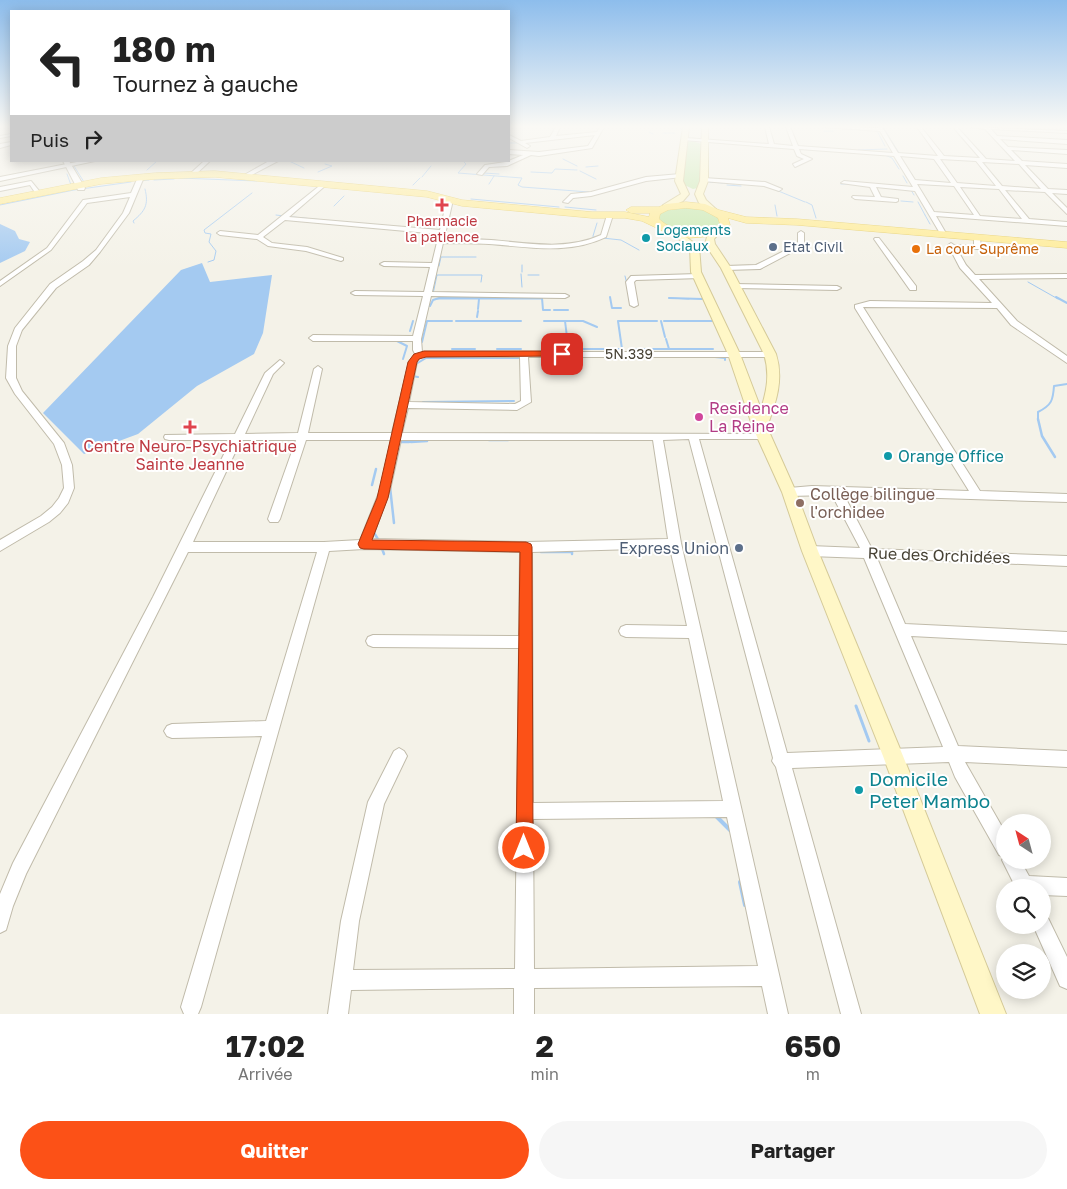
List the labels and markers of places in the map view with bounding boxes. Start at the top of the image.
marker: Pharmacie la patience [436,199,448,211]
place label: Pharmacie la patience [405,212,479,245]
place label: Logements Sociaux [656,221,731,254]
marker: Logements Sociaux [640,232,652,244]
place label: Etat Civil [783,238,843,255]
place label: La cour Suprême [926,240,1039,257]
marker: Etat Civil [767,241,779,253]
marker: La cour Suprême [910,243,922,255]
pin [541,333,583,375]
place label: Residence La Reine [709,398,789,436]
marker: Residence La Reine [693,411,705,423]
marker: Centre Neuro-Psychiatrique Sainte Jeanne [183,420,197,434]
place label: Centre Neuro-Psychiatrique Sainte Jeanne [83,436,297,474]
place label: Orange Office [898,446,1004,466]
marker: Orange Office [882,450,894,462]
place label: Collège bilingue l'orchidee [810,484,935,522]
marker: Collège bilingue l'orchidee [794,497,806,509]
place label: Express Union [619,538,729,558]
marker: Express Union [733,542,745,554]
place label: Domicile Peter Mambo [869,767,990,812]
marker: Domicile Peter Mambo [853,784,865,796]

